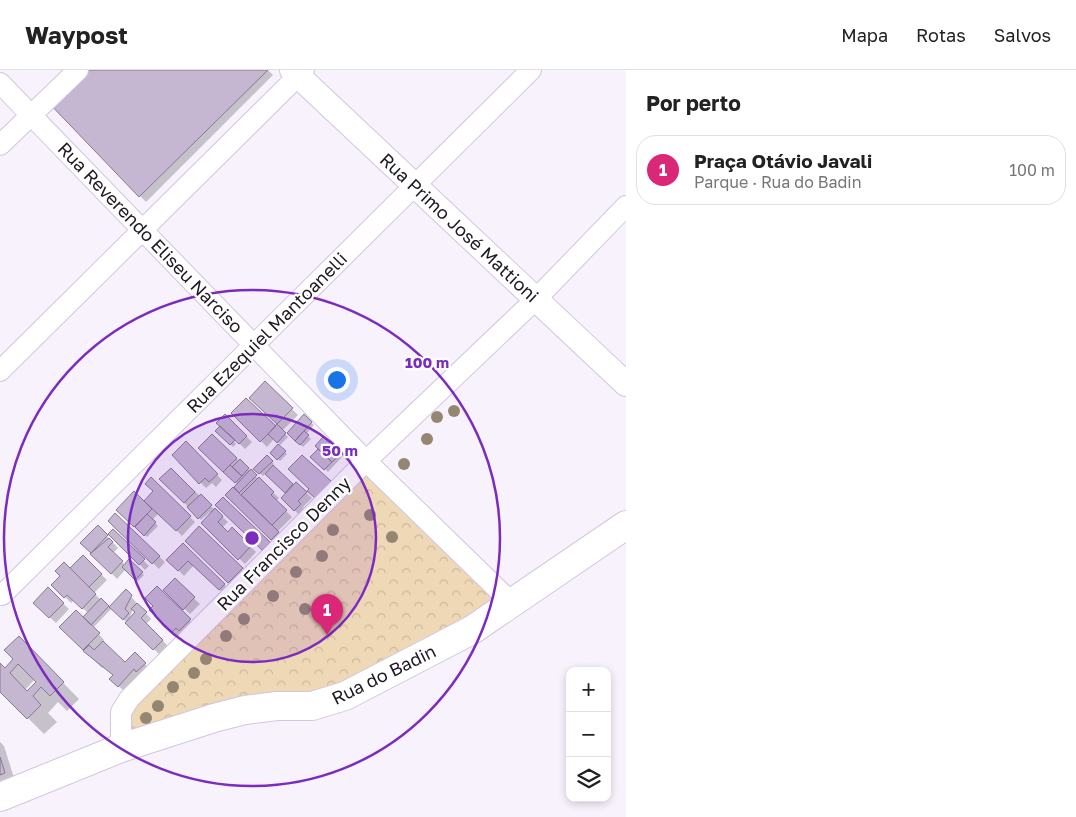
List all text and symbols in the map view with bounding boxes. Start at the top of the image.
text: Waypost [25,20,128,49]
text: Mapa [841,24,888,46]
text: Rotas [916,24,966,46]
text: Salvos [994,24,1051,46]
text: Por perto [646,90,741,116]
street label: Rua Reverendo Eliseu Narciso [54,137,248,337]
street label: Rua Primo José Mattioni [376,148,544,307]
text: Praça Otávio Javali [694,149,872,172]
text: 1 [659,160,667,180]
text: 100 m [1009,160,1055,180]
text: Parque · Rua do Badin [694,172,862,192]
street label: Rua Ezequiel Mantoanelli [181,247,351,417]
text: 100 m [405,353,449,371]
your location [324,367,350,393]
text: 50 m [322,441,358,459]
street label: Rua Francisco Denny [212,472,355,615]
centre of rings [243,529,261,547]
pin: 1 [311,594,343,635]
street label: Rua do Badin [328,639,439,709]
map controls [566,667,611,802]
button: + [566,667,611,712]
button: − [566,712,611,757]
button: layers [566,757,611,802]

